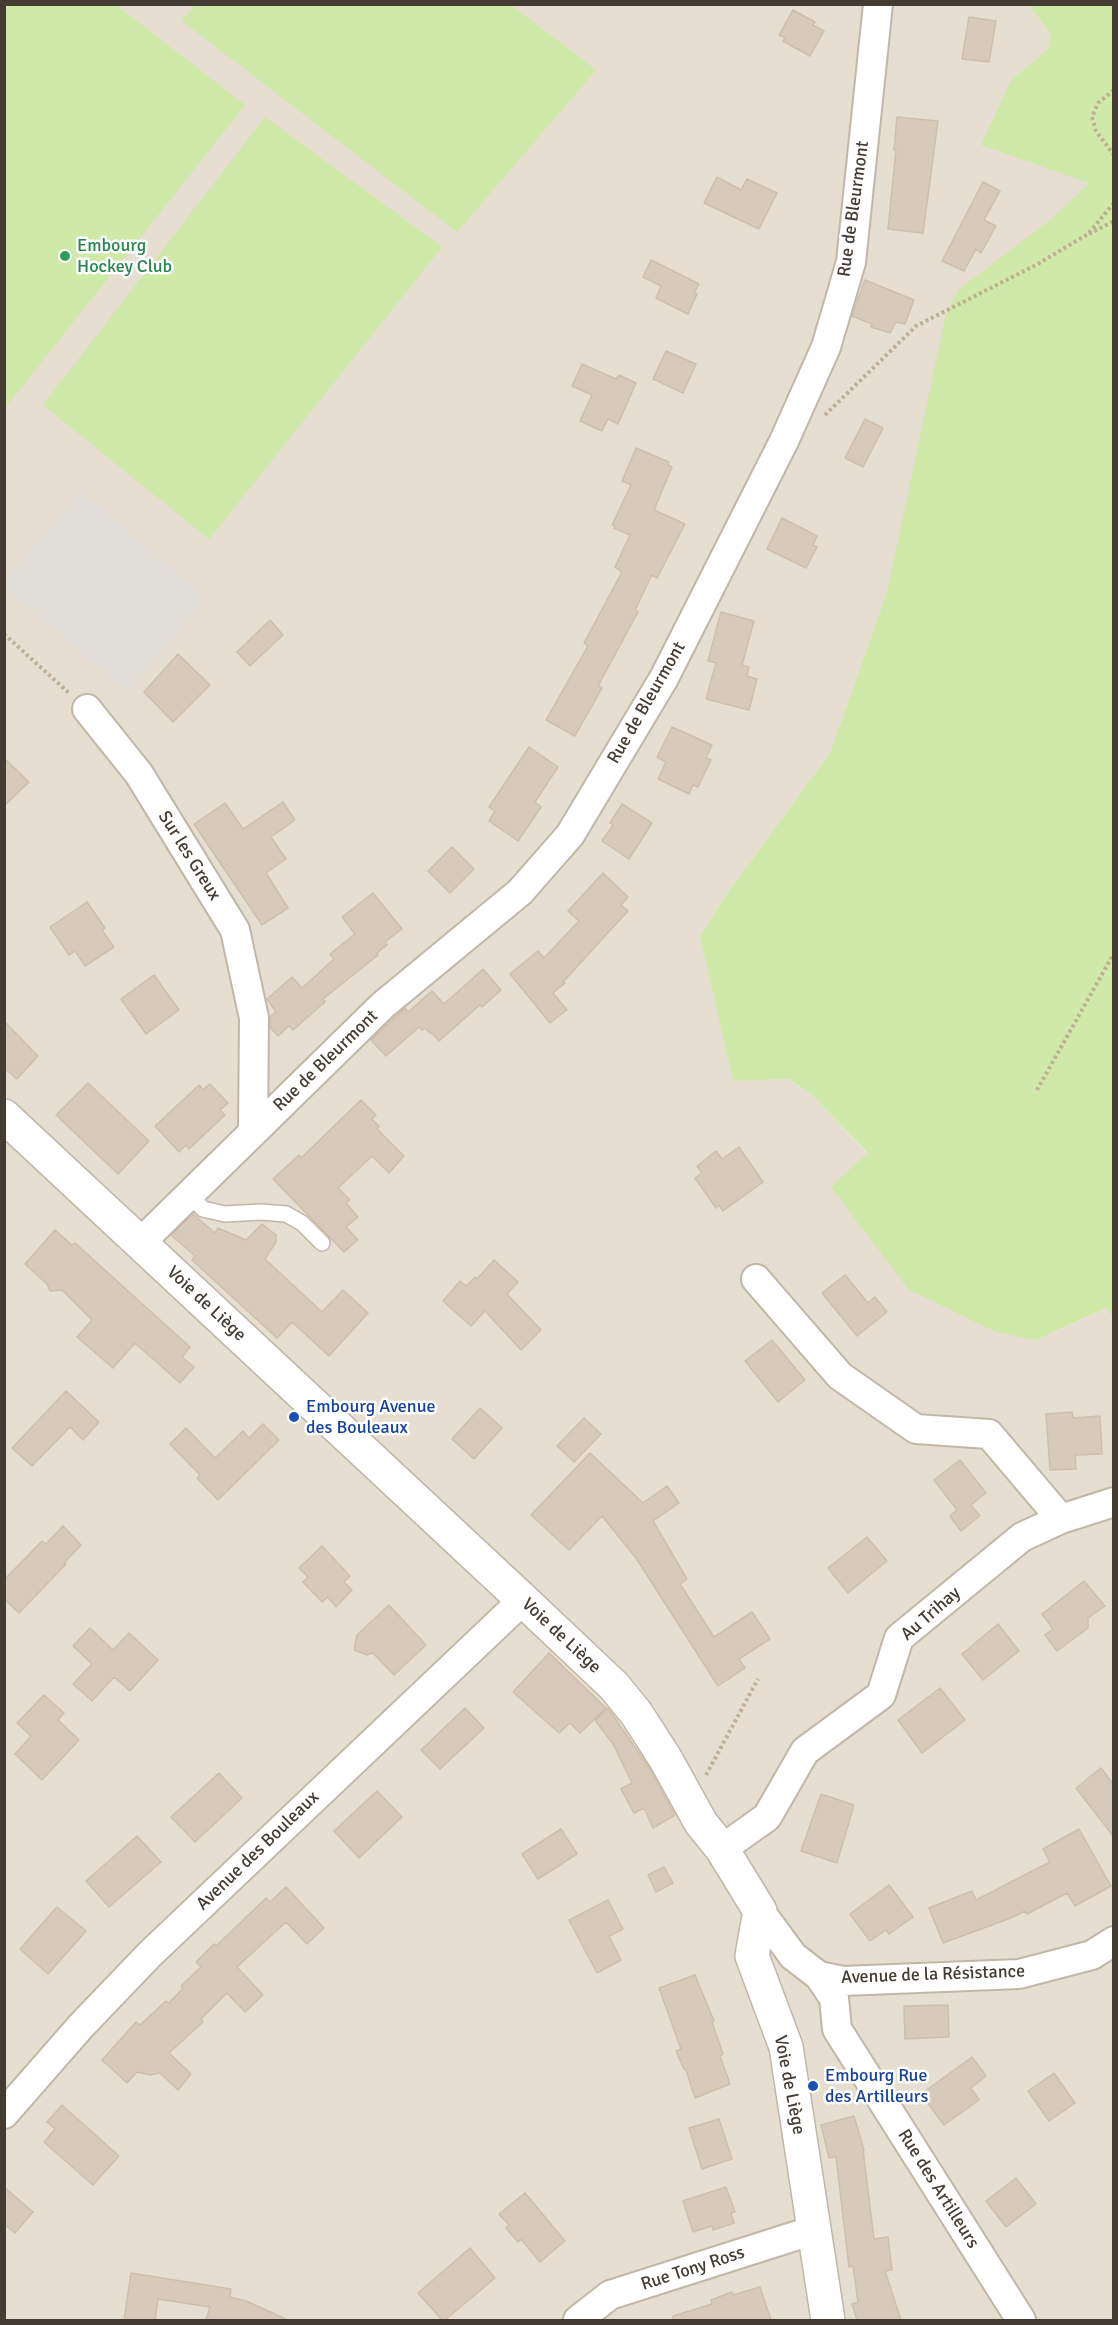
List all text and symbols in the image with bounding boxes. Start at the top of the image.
street label: Rue de Bleurmont [834,140,874,278]
place label: Embourg Hockey Club [77,235,172,278]
marker: Embourg Hockey Club [58,249,72,263]
street label: Rue de Bleurmont [603,638,691,768]
street label: Sur les Greux [153,807,225,905]
street label: Rue de Bleurmont [269,1006,383,1116]
street label: Voie de Liège [162,1262,250,1346]
place label: Embourg Avenue des Bouleaux [306,1396,435,1438]
marker: Embourg Avenue des Bouleaux [287,1410,301,1424]
street label: Au Trihay [897,1582,965,1646]
street label: Voie de Liège [517,1594,605,1678]
street label: Avenue des Bouleaux [192,1787,324,1915]
street label: Avenue de la Résistance [841,1961,1025,1989]
street label: Voie de Liège [769,2034,809,2136]
place label: Embourg Rue des Artilleurs [825,2065,928,2108]
marker: Embourg Rue des Artilleurs [806,2079,820,2093]
street label: Rue des Artilleurs [893,2125,983,2253]
street label: Rue Tony Ross [639,2242,747,2296]

